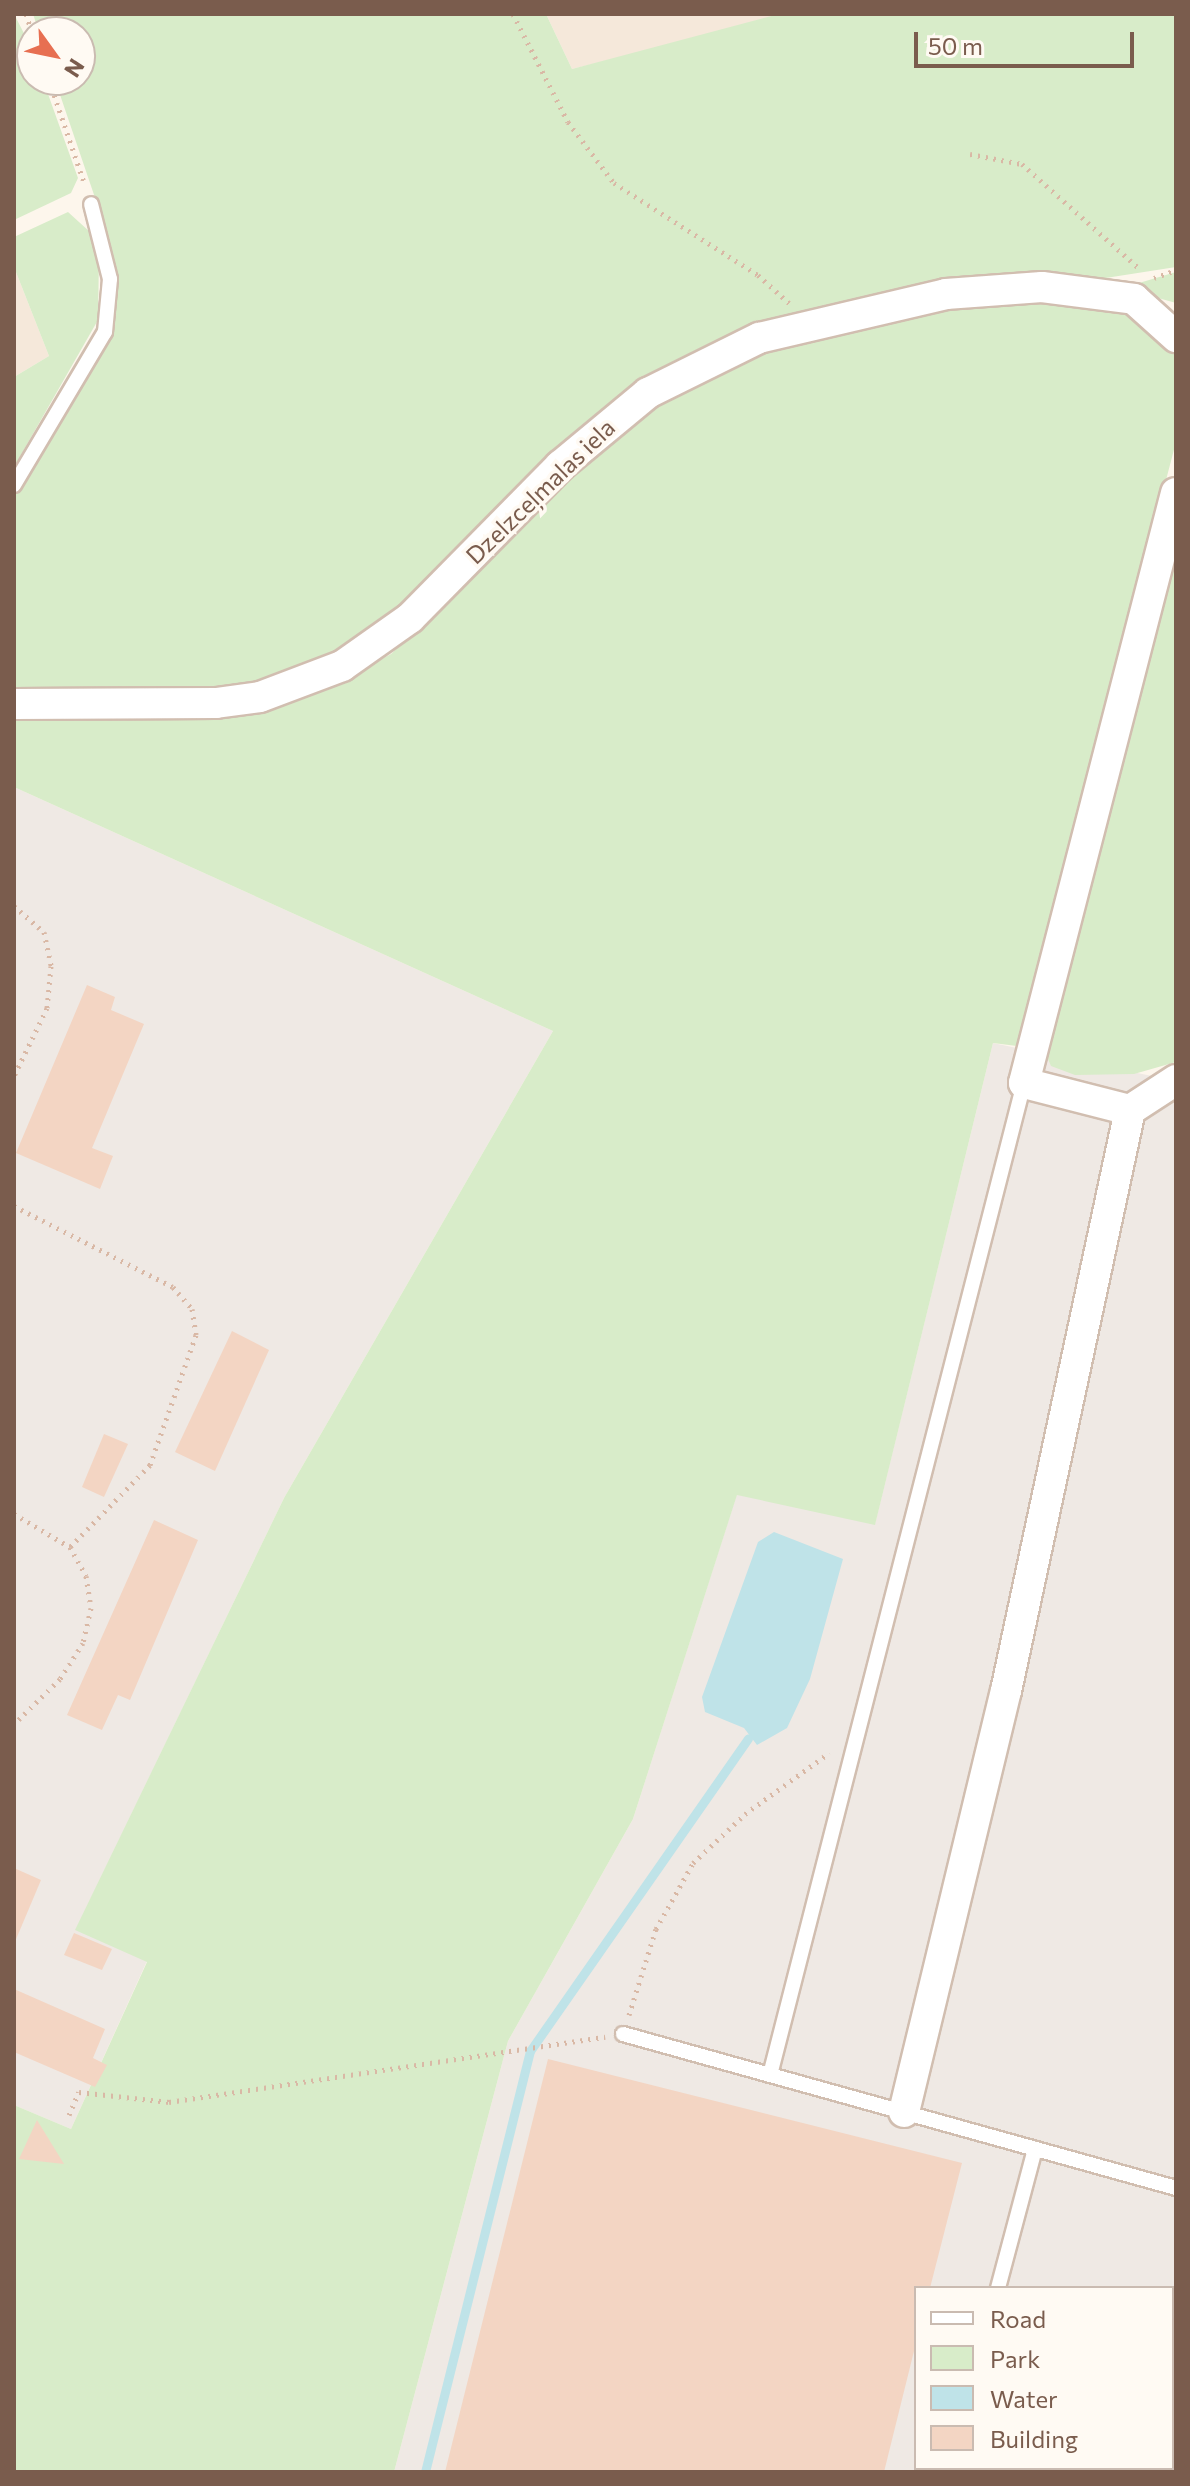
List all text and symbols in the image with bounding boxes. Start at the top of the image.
north arrow [16,16,96,96]
scale bar [918,16,1138,66]
text: 50 m [928,31,983,60]
text: N [59,54,91,83]
street label: Dzelzceļmalas iela [460,413,620,569]
legend [914,2286,1174,2470]
text: Road [990,2304,1046,2333]
text: Park [990,2344,1040,2373]
text: Water [990,2384,1058,2413]
text: Building [990,2424,1078,2453]

